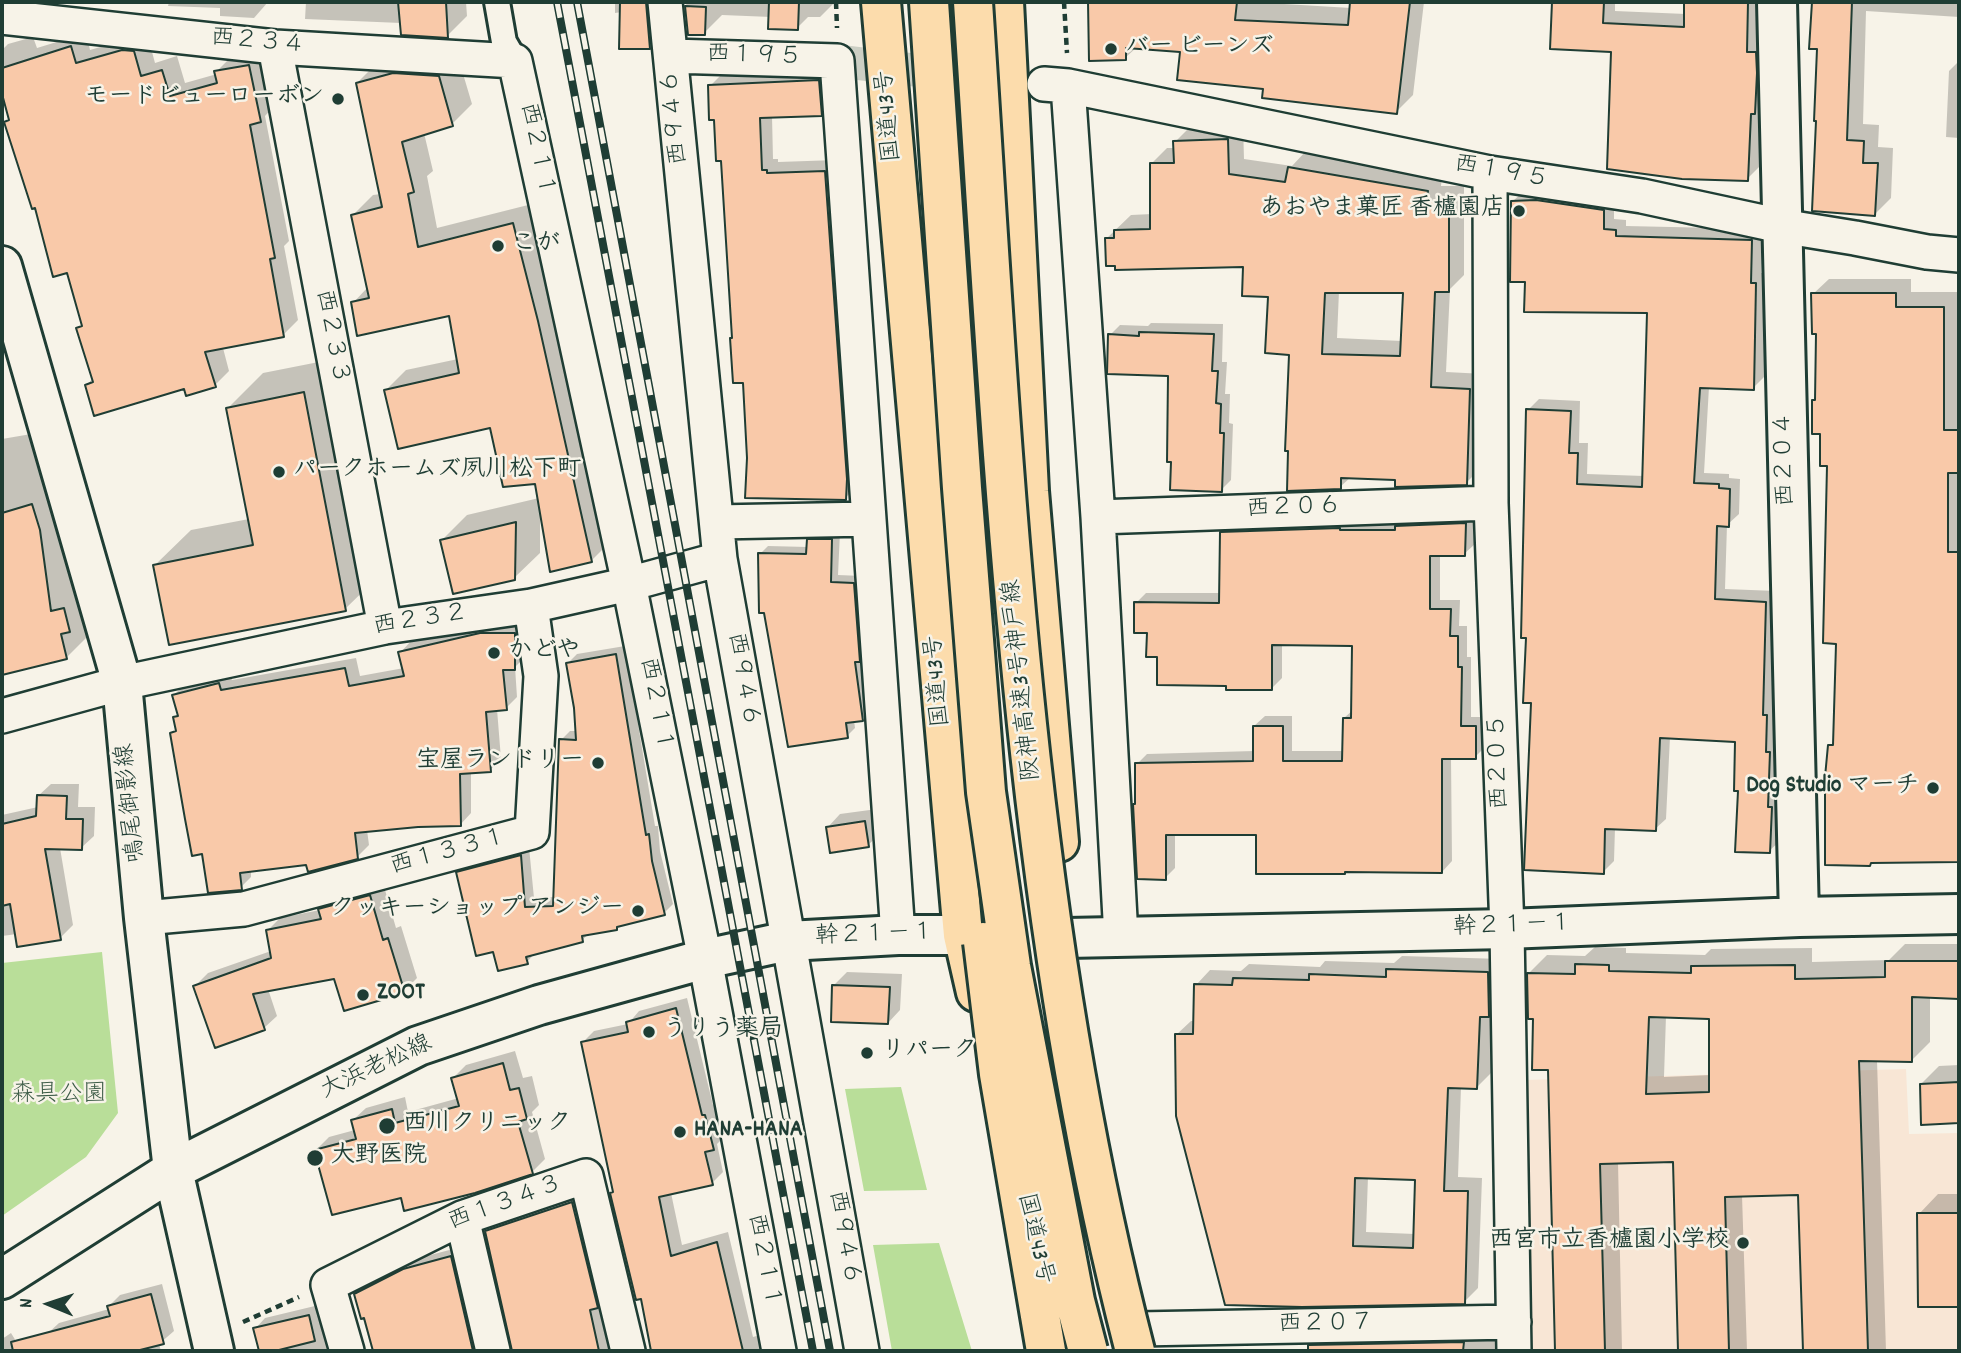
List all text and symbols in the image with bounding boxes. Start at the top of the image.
street label: 西２３４ [209,25,307,63]
place label: バー ビーンズ [1125,35,1274,63]
marker: バー ビーンズ [1103,41,1119,57]
street label: 西１９５ [706,42,802,74]
street label: 西９４６ [658,68,696,166]
street label: 国道43号 [873,69,909,163]
place label: モードビューローボン [84,85,324,113]
marker: モードビューローボン [330,91,346,107]
street label: 西２１１ [511,100,559,200]
street label: 西１９５ [1451,151,1551,197]
place label: あおやま菓匠 香櫨園店 [1260,197,1505,225]
marker: あおやま菓匠 香櫨園店 [1511,203,1527,219]
place label: こが [512,232,560,260]
marker: こが [490,238,506,254]
street label: 西２３３ [307,287,353,387]
street label: 西２０４ [1771,411,1803,507]
place label: パークホームズ夙川松下町 [293,458,581,486]
marker: パークホームズ夙川松下町 [271,464,287,480]
street label: 西２０６ [1246,494,1342,526]
street label: 阪神高速3号神戸線 [999,578,1049,782]
street label: 西２３２ [371,600,471,644]
street label: 西９４６ [718,630,764,730]
street label: 国道43号 [922,634,958,728]
place label: かどや [508,639,580,667]
marker: かどや [486,645,502,661]
street label: 西２１１ [631,655,677,755]
street label: 西２０５ [1485,714,1517,810]
street label: 鳴尾御影線 [112,742,154,864]
place label: 宝屋ランドリー [416,749,584,777]
marker: 宝屋ランドリー [590,755,606,771]
place label: Dog Studio マーチ [1746,774,1919,802]
marker: Dog Studio マーチ [1925,780,1941,796]
street label: 西１３３１ [387,825,511,883]
place label: クッキーショップ アンジー [331,897,624,925]
marker: クッキーショップ アンジー [630,903,646,919]
street label: 幹２１－１ [1453,912,1573,944]
street label: 幹２１－１ [815,921,935,953]
place label: ZOOT [377,981,425,1009]
marker: ZOOT [355,987,371,1003]
place label: うりう薬局 [663,1018,783,1046]
marker: うりう薬局 [641,1024,657,1040]
street label: 大浜老松線 [317,1031,437,1107]
place label: リパーク [881,1039,977,1067]
marker: リパーク [859,1045,875,1061]
park label: 森具公園 [11,1083,107,1111]
place label: 西川クリニック [403,1112,571,1140]
marker: 西川クリニック [377,1116,397,1136]
place label: HANA-HANA [694,1118,803,1146]
marker: HANA-HANA [672,1124,688,1140]
place label: 大野医院 [331,1144,427,1172]
marker: 大野医院 [305,1148,325,1168]
street label: 西１３４３ [445,1171,567,1239]
street label: 西９４６ [819,1188,865,1288]
street label: 国道43号 [1009,1191,1057,1287]
street label: 西２１１ [739,1211,785,1311]
place label: 西宮市立香櫨園小学校 [1489,1229,1729,1257]
marker: 西宮市立香櫨園小学校 [1735,1235,1751,1251]
north arrow [14,1269,84,1339]
text: N [14,1298,41,1308]
street label: 西２０７ [1278,1311,1374,1341]

